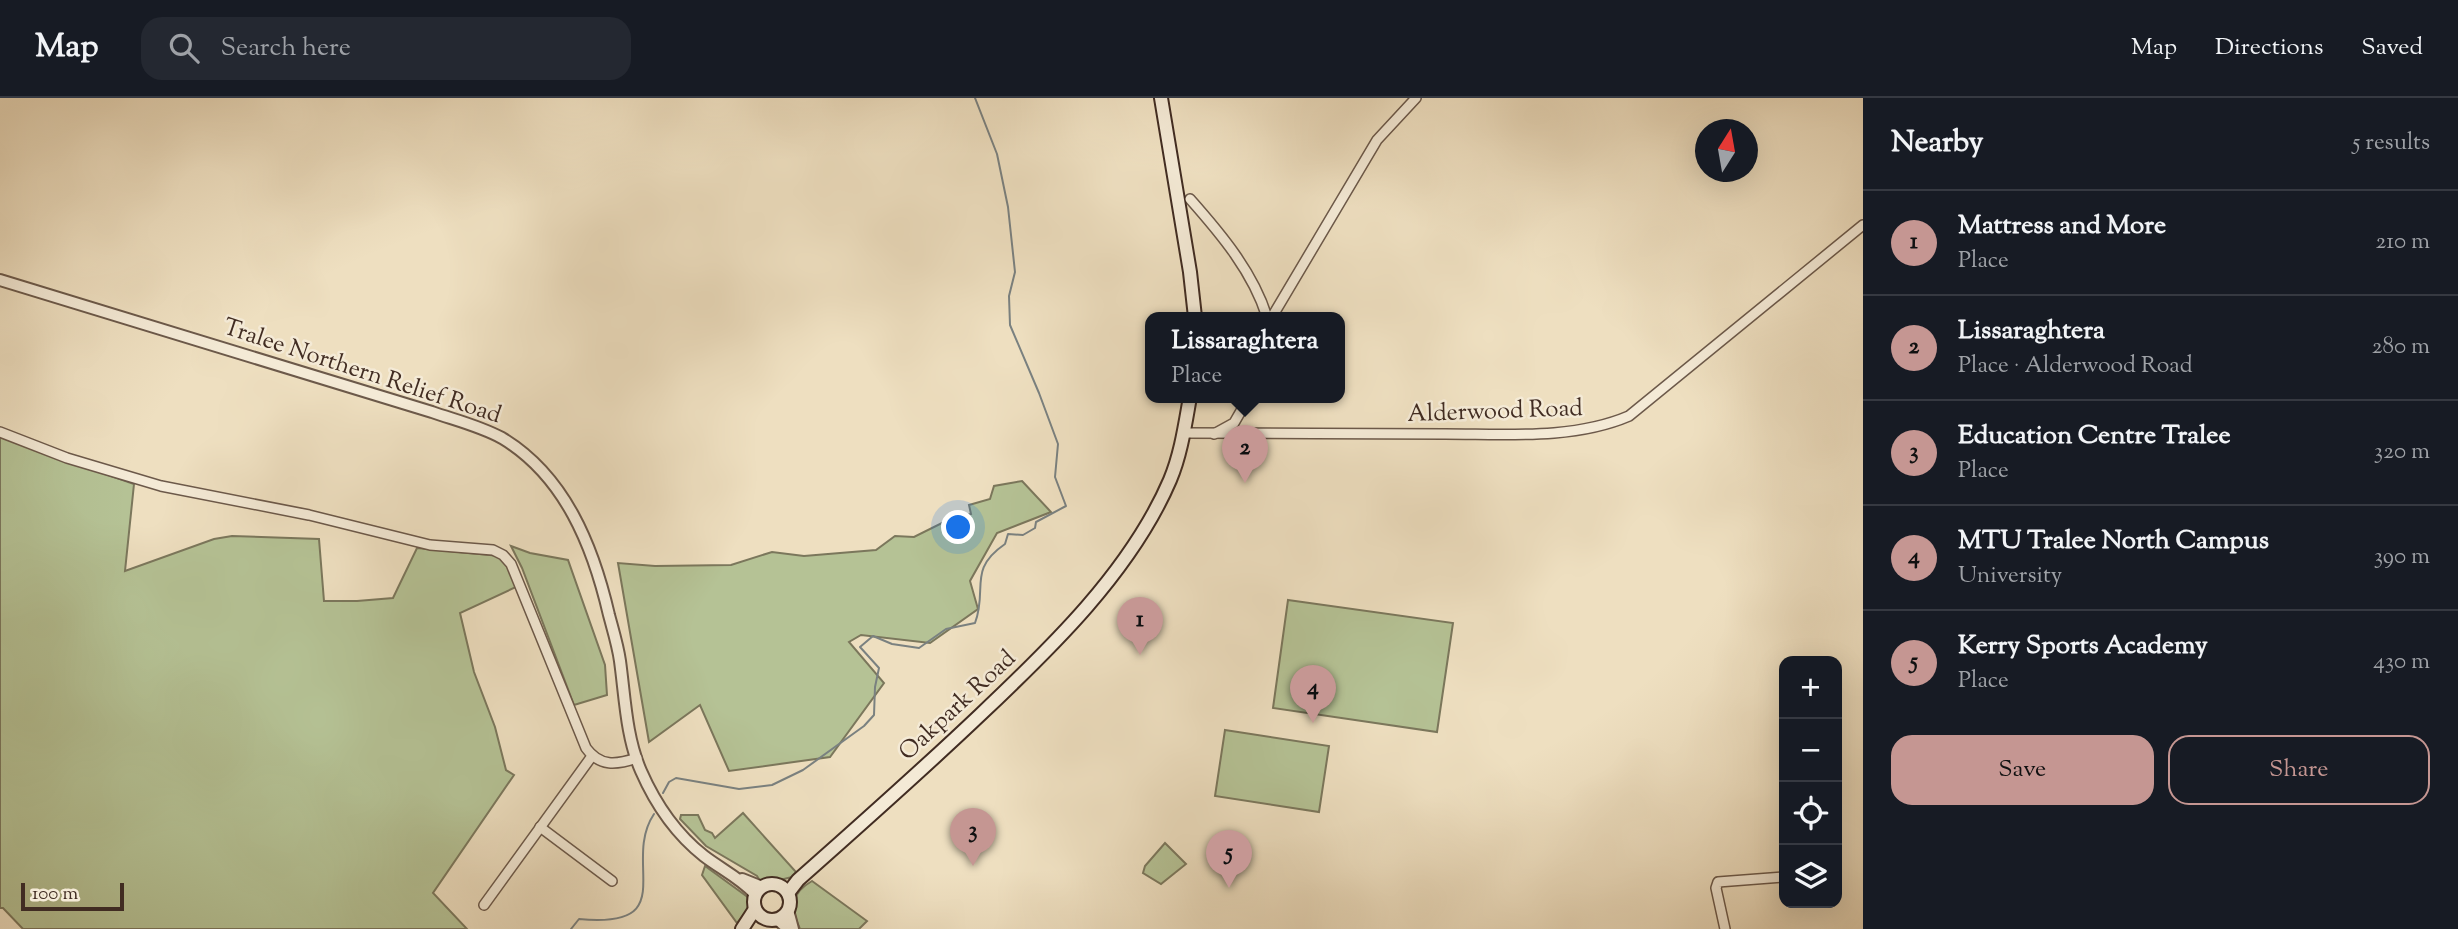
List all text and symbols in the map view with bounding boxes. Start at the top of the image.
search box [141,17,631,80]
text: Map [35,24,99,72]
icon: search [165,29,203,67]
text: Search here [221,30,351,67]
text: Map [2131,31,2177,65]
text: Directions [2215,31,2323,65]
text: Saved [2361,31,2423,65]
north arrow [1695,119,1758,182]
text: Nearby [1891,122,1983,165]
text: 5 results [2353,127,2430,160]
text: Mattress and More [1958,208,2166,245]
text: 1 [1910,226,1918,259]
text: 210 m [2376,226,2430,259]
text: Place [1958,245,2009,278]
street label: Tralee Northern Relief Road [218,311,506,433]
popup [1145,312,1345,403]
text: Lissaraghtera [1958,313,2105,350]
text: Lissaraghtera [1172,323,1318,360]
text: 2 [1909,331,1919,364]
text: 280 m [2372,331,2430,364]
text: Place · Alderwood Road [1958,350,2193,383]
text: Place [1172,360,1222,393]
street label: Alderwood Road [1407,392,1584,432]
text: Education Centre Tralee [1958,418,2231,455]
pin: 2 [1222,425,1268,483]
text: 3 [1909,436,1919,469]
text: 320 m [2374,436,2430,469]
text: Place [1958,455,2009,488]
your location [941,510,975,544]
text: MTU Tralee North Campus [1958,523,2269,560]
text: 4 [1908,541,1920,574]
text: 390 m [2374,541,2430,574]
text: University [1958,560,2062,593]
pin: 1 [1117,597,1163,655]
text: Kerry Sports Academy [1958,628,2208,665]
street label: Oakpark Road [892,642,1025,769]
text: 5 [1910,646,1918,679]
text: 430 m [2373,646,2430,679]
map controls [1779,656,1842,908]
button: + [1779,656,1842,719]
pin: 4 [1290,665,1336,723]
text: Place [1958,665,2009,698]
button: − [1779,719,1842,782]
button: Save [1891,735,2154,805]
button: Share [2168,735,2430,805]
button: locate [1779,782,1842,845]
pin: 3 [950,808,996,866]
pin: 5 [1206,830,1252,888]
button: layers [1779,845,1842,908]
scale bar [21,880,124,912]
text: 100 m [32,881,78,908]

